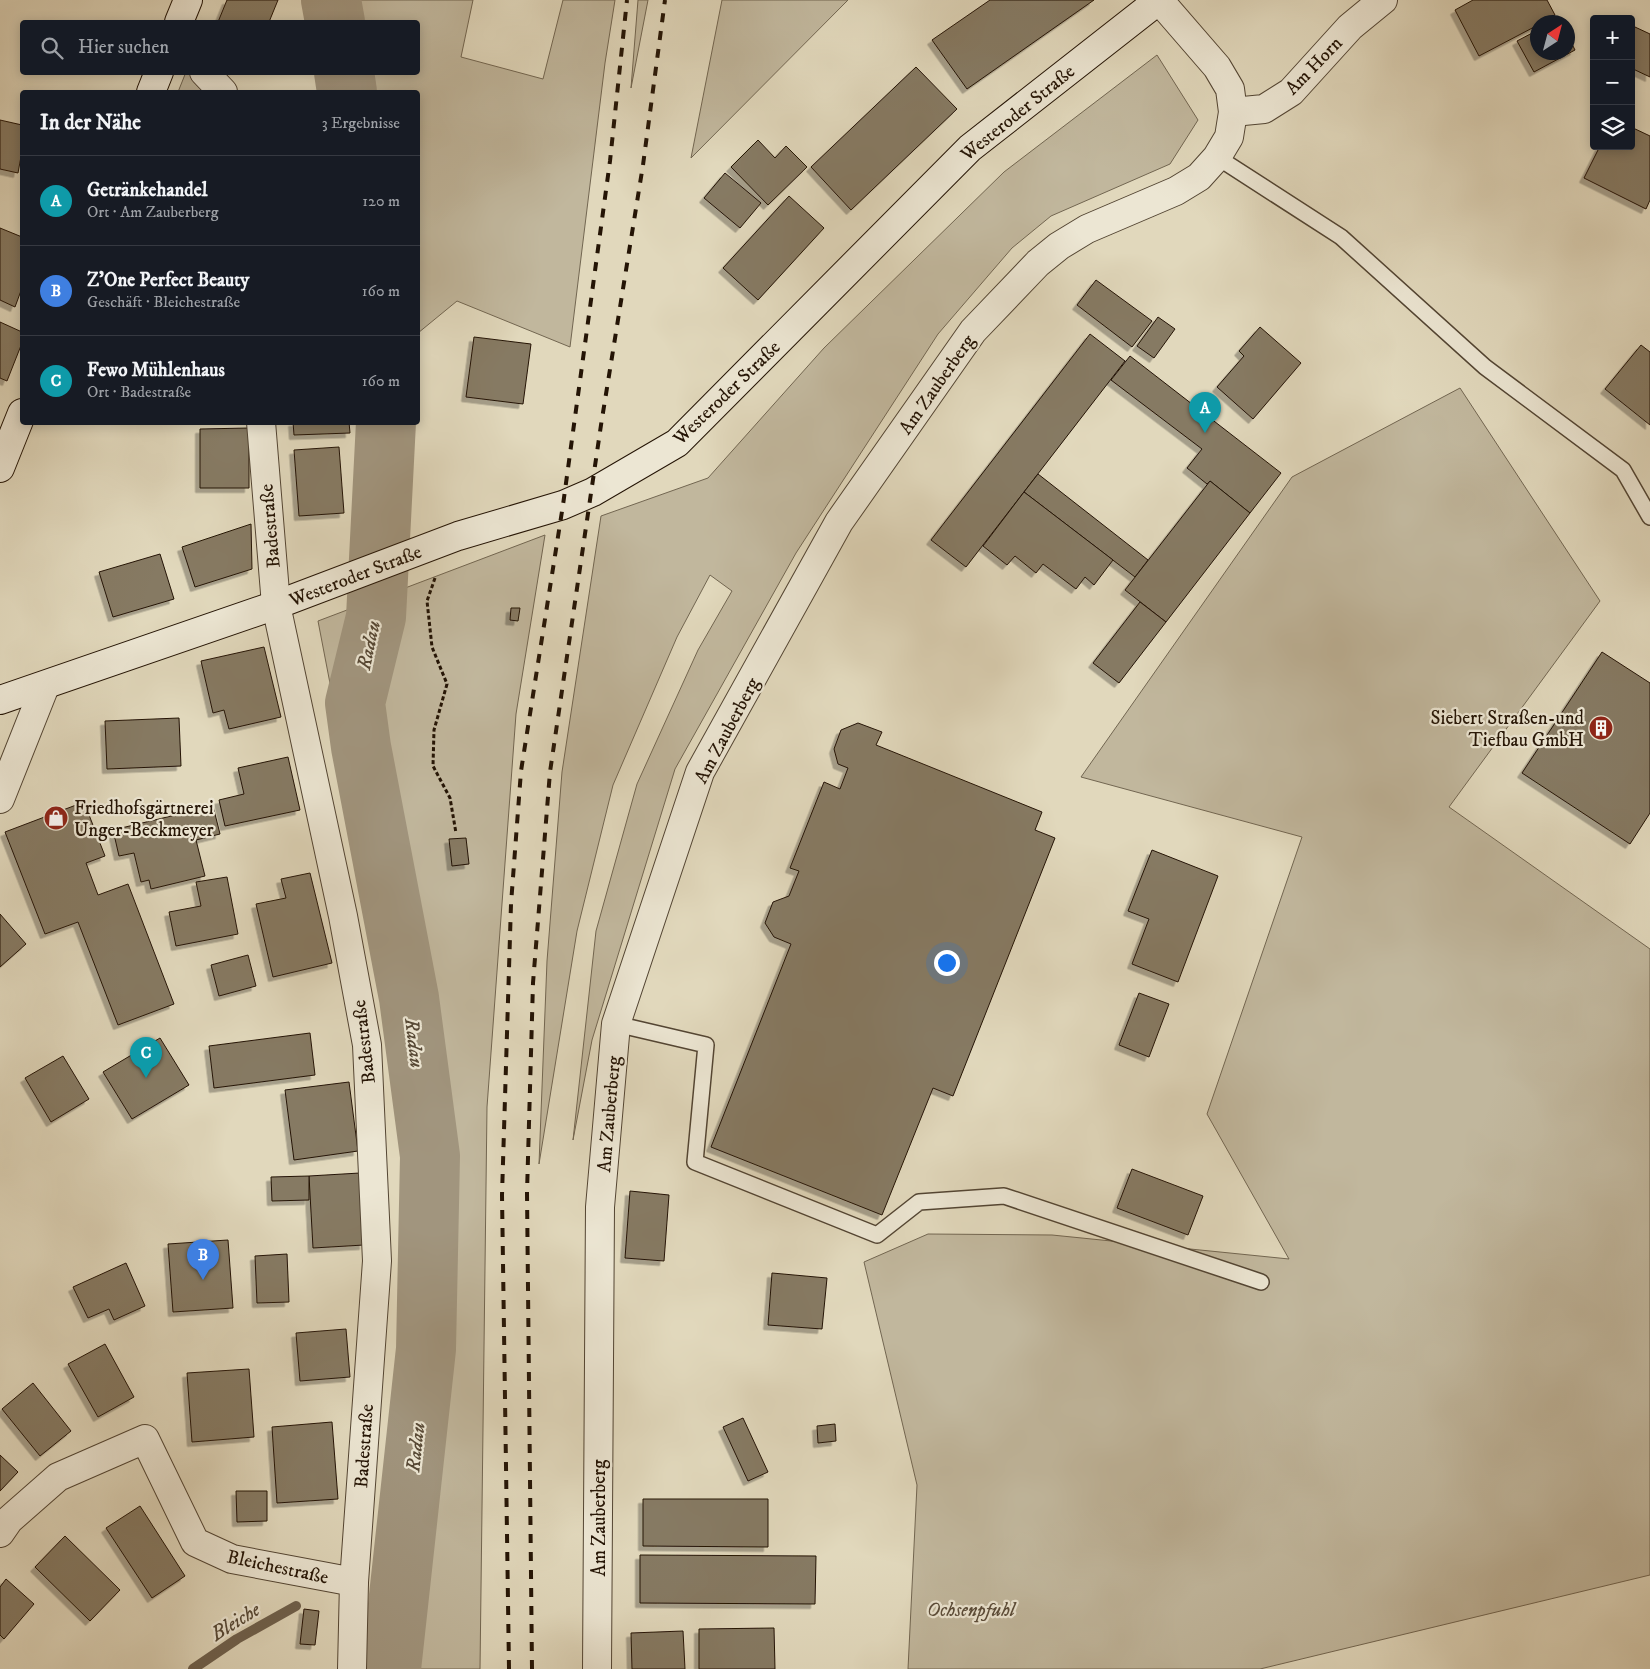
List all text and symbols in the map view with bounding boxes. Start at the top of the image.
north arrow [1530,15,1575,60]
map controls [1590,15,1635,150]
button: + [1590,15,1635,60]
search box [20,20,420,75]
street label: Am Horn [1281,32,1348,100]
icon: search [38,34,66,62]
text: Hier suchen [78,36,169,59]
street label: Westeroder Straße [956,60,1080,167]
button: − [1590,60,1635,105]
button: layers [1590,105,1635,150]
text: In der Nähe [40,110,141,136]
text: 3 Ergebnisse [322,113,400,133]
text: Getränkehandel [87,179,207,202]
text: A [51,191,61,211]
text: 120 m [362,191,400,211]
text: Ort · Am Zauberberg [87,202,219,222]
text: Z’One Perfect Beauty [87,269,249,292]
text: B [51,281,61,301]
text: 160 m [362,281,400,301]
text: Geschäft · Bleichestraße [87,292,240,312]
street label: Am Zauberberg [894,330,981,439]
street label: Westeroder Straße [668,336,785,451]
text: Fewo Mühlenhaus [87,359,225,382]
text: C [51,371,61,391]
text: 160 m [362,371,400,391]
text: Ort · Badestraße [87,382,191,402]
pin: A [1189,392,1221,433]
street label: Badestraße [255,483,286,569]
street label: Westeroder Straße [285,541,425,613]
water label: Radau [352,618,387,673]
street label: Am Zauberberg [690,673,765,788]
place label: Siebert Straßen-und Tiefbau GmbH [1431,707,1585,752]
building icon: Siebert Straßen-und Tiefbau GmbH [1588,715,1614,741]
place label: Friedhofsgärtnerei Unger-Beckmeyer [74,797,214,842]
shop icon: Friedhofsgärtnerei Unger-Beckmeyer [43,805,69,831]
your location [934,950,960,976]
street label: Badestraße [348,998,381,1085]
water label: Radau [398,1016,429,1069]
pin: C [130,1037,162,1078]
street label: Am Zauberberg [593,1054,626,1173]
pin: B [187,1239,219,1280]
street label: Badestraße [350,1403,379,1489]
water label: Radau [401,1421,432,1474]
street label: Am Zauberberg [588,1459,611,1576]
street label: Bleichestraße [225,1545,331,1589]
water label: Bleiche [206,1597,266,1648]
park label: Ochsenpfuhl [927,1599,1017,1623]

